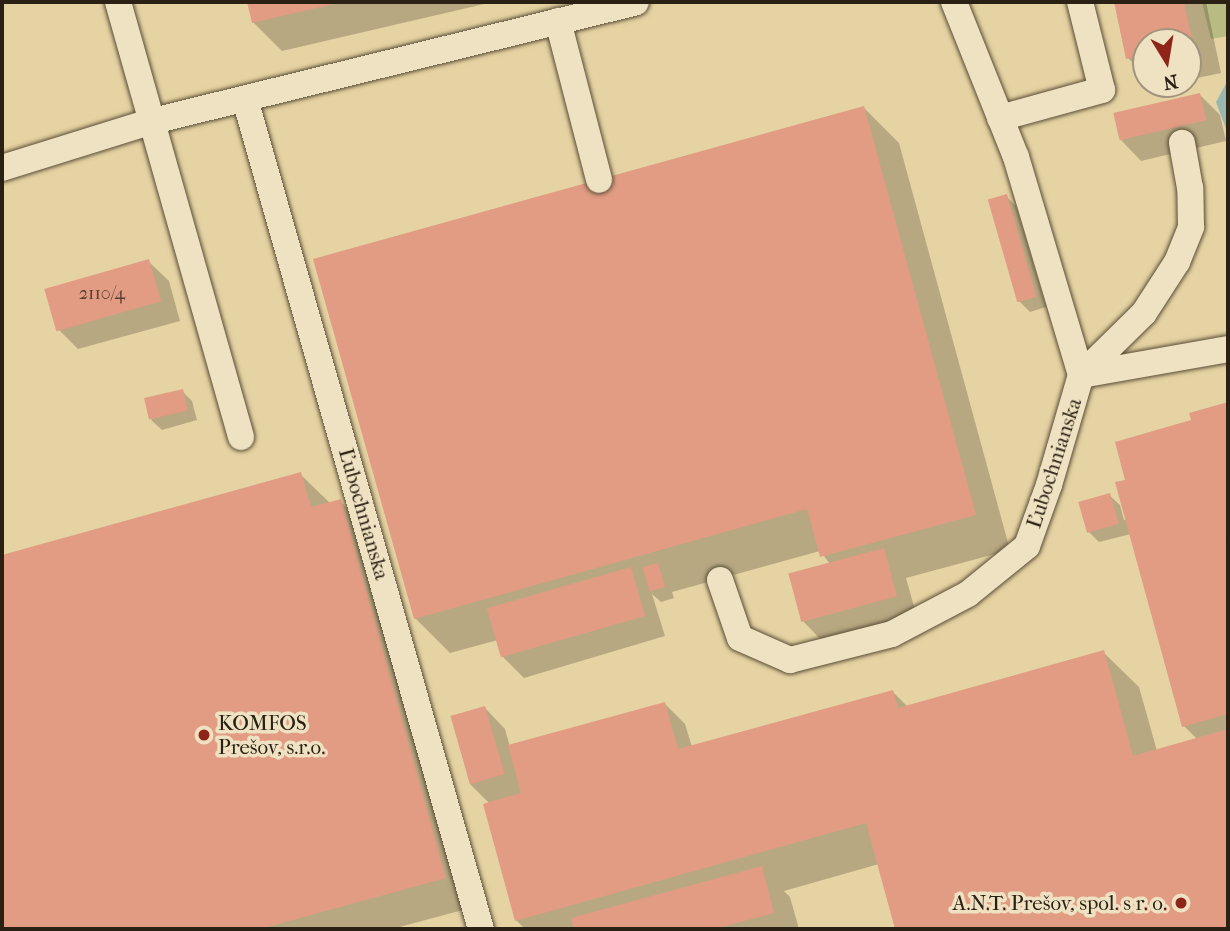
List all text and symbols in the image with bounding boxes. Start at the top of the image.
north arrow [1132,28,1202,98]
text: N [1161,69,1180,94]
house number: 2110/4 [79,283,125,305]
street label: Ľubochnianska [1021,395,1087,531]
street label: Ľubochnianska [333,445,395,583]
place label: KOMFOS Prešov, s.r.o. [218,710,325,760]
marker: KOMFOS Prešov, s.r.o. [196,727,212,743]
place label: A.N.T. Prešov, spol. s r. o. [953,890,1167,916]
marker: A.N.T. Prešov, spol. s r. o. [1173,895,1189,911]

